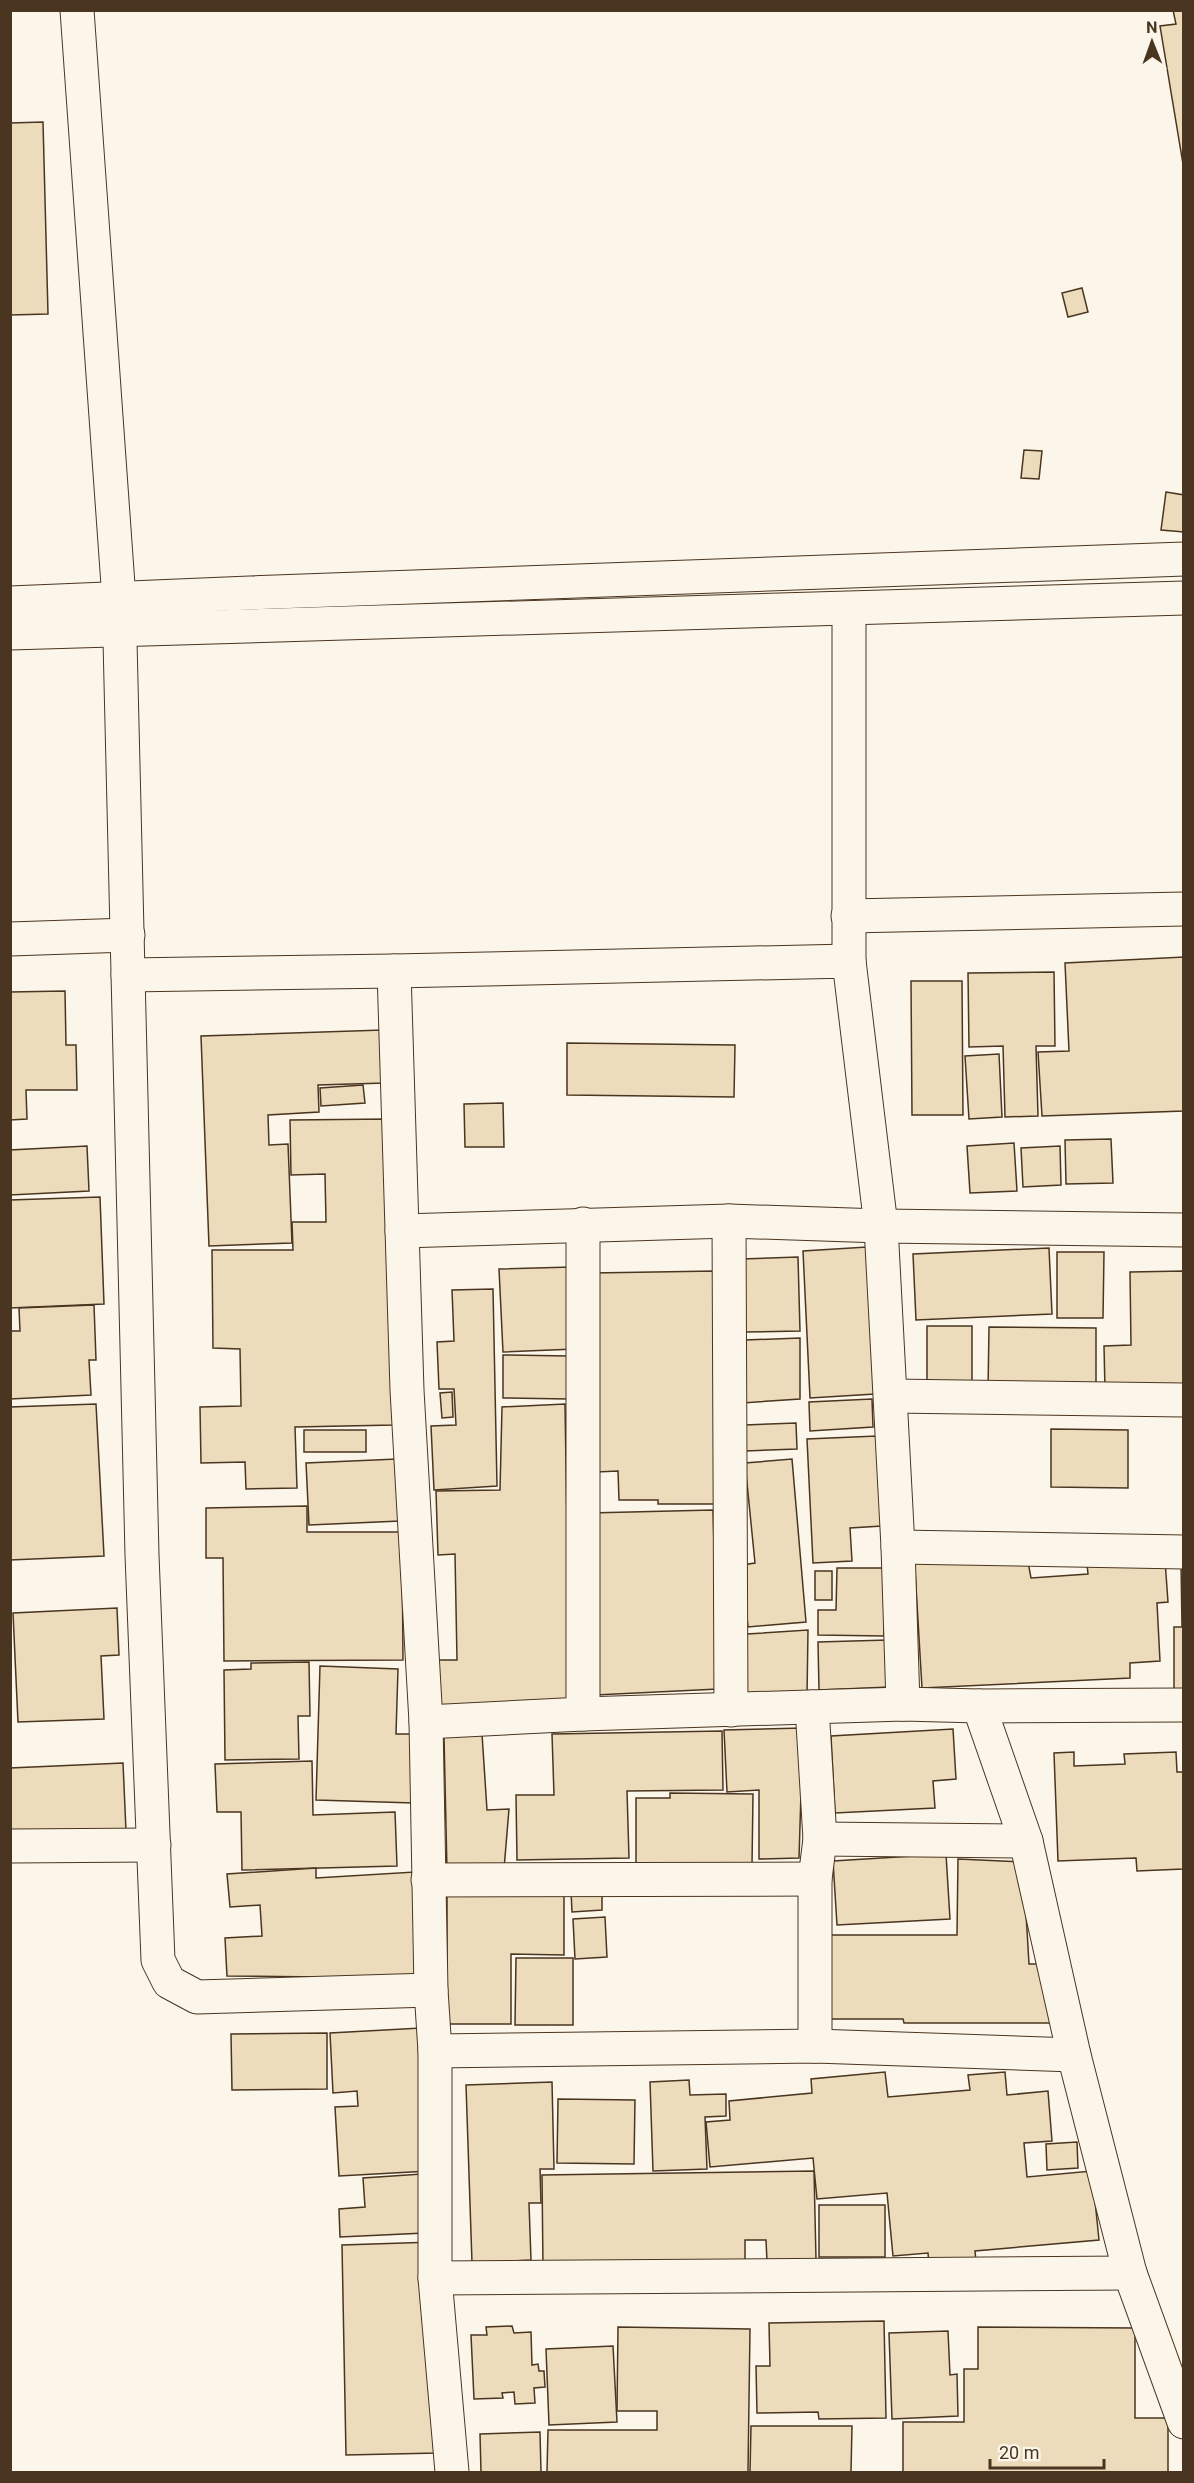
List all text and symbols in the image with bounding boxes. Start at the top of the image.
north arrow [1122,12,1182,72]
text: N [1146,18,1158,37]
scale bar [990,2432,1104,2470]
text: 20 m [999,2442,1039,2463]

